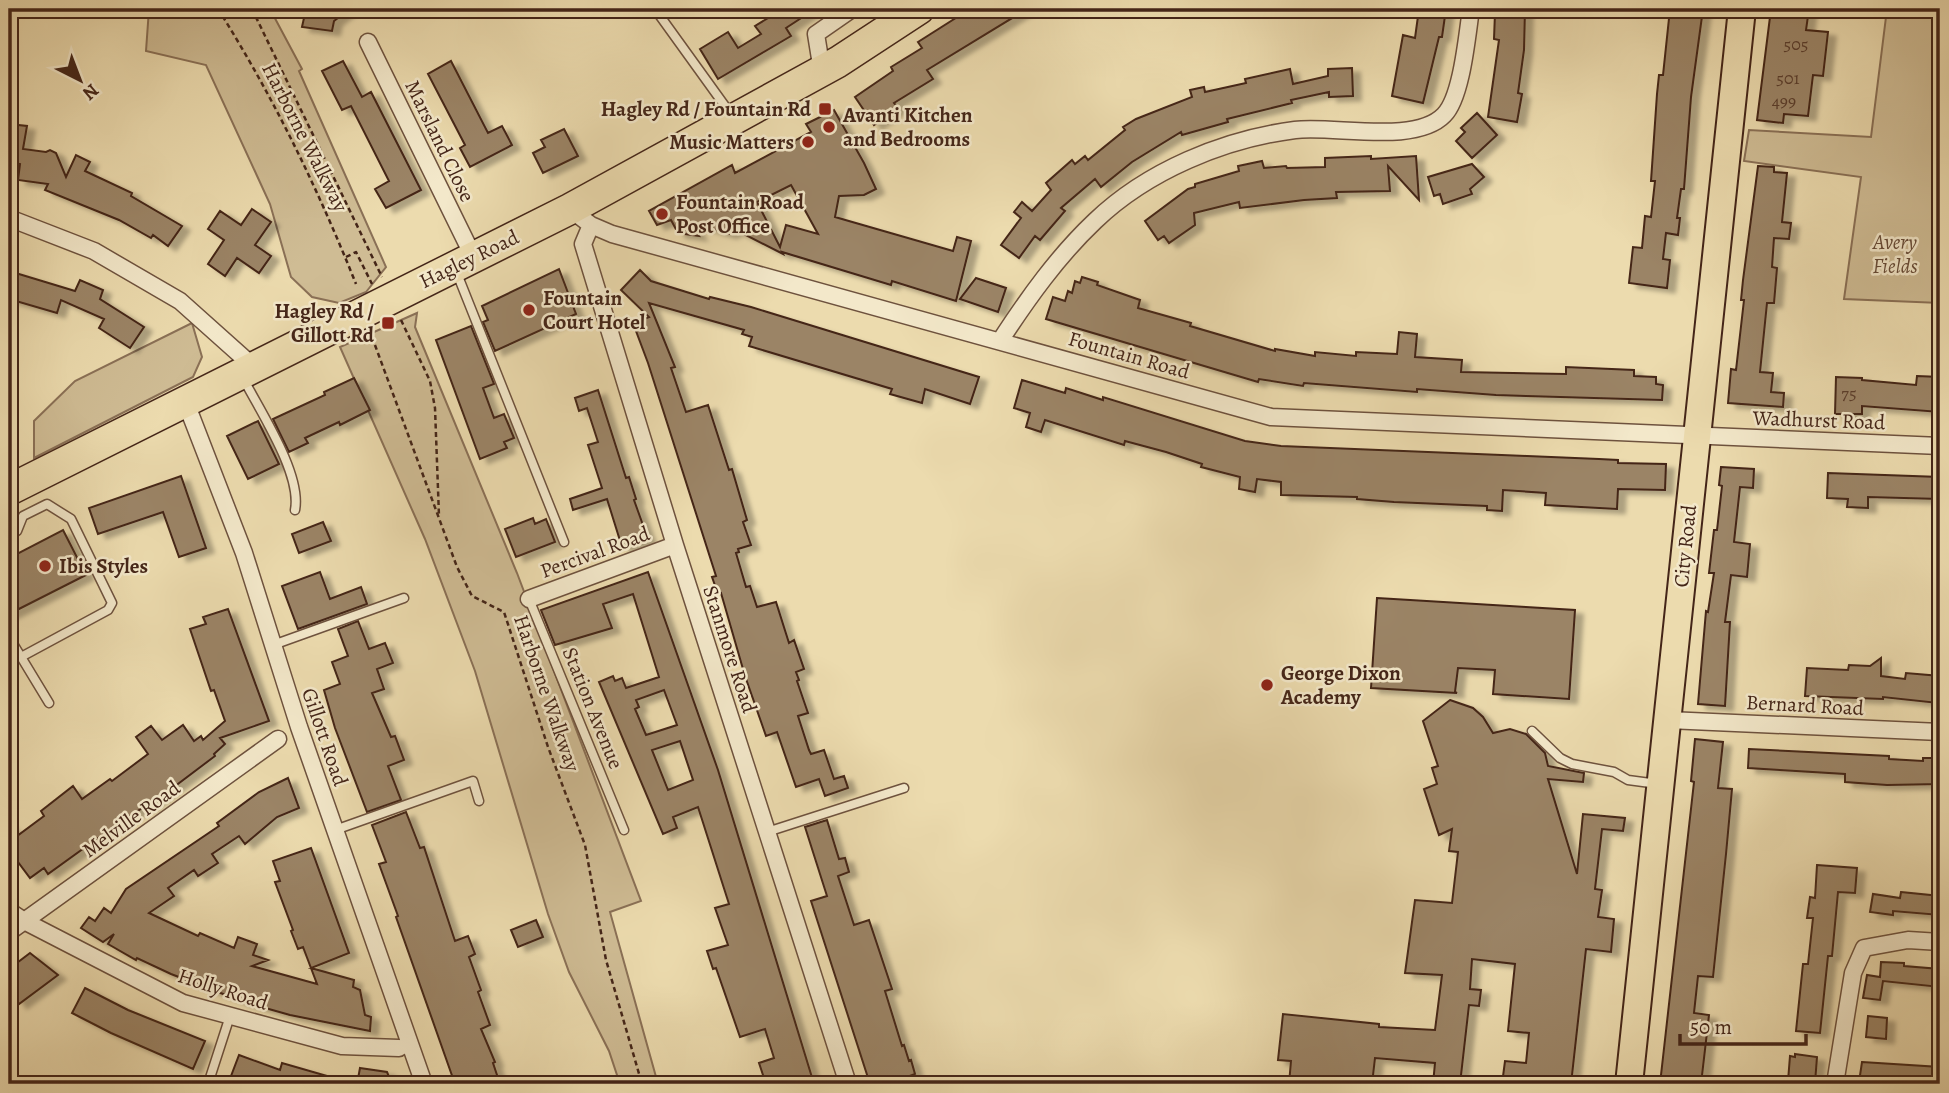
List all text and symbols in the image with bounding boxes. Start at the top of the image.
house number: 505 [1783,32,1809,56]
north arrow [46,46,116,116]
street label: Harborne Walkway [255,58,355,217]
house number: 501 [1776,66,1800,90]
street label: Marsland Close [398,75,482,207]
text: N [77,78,105,106]
house number: 499 [1772,89,1796,113]
place label: Hagley Rd / Fountain Rd [601,95,812,123]
marker: Hagley Rd / Fountain Rd [817,101,833,117]
place label: Avanti Kitchen and Bedrooms [842,101,973,153]
marker: Avanti Kitchen and Bedrooms [821,119,837,135]
place label: Music Matters [669,128,794,156]
marker: Music Matters [800,134,816,150]
place label: Fountain Road Post Office [676,188,805,240]
marker: Fountain Road Post Office [654,206,670,222]
street label: Hagley Road [415,223,524,295]
park label: Avery Fields [1872,228,1918,280]
place label: Fountain Court Hotel [543,284,646,336]
place label: Hagley Rd / Gillott Rd [274,297,375,349]
marker: Fountain Court Hotel [521,302,537,318]
marker: Hagley Rd / Gillott Rd [380,315,396,331]
street label: Fountain Road [1065,324,1194,386]
house number: 75 [1841,381,1857,405]
street label: Wadhurst Road [1751,404,1887,436]
street label: City Road [1667,503,1703,589]
street label: Percival Road [536,519,654,585]
place label: Ibis Styles [59,552,148,580]
marker: Ibis Styles [37,558,53,574]
street label: Stanmore Road [696,582,764,717]
street label: Harborne Walkway [507,611,587,776]
street label: Station Avenue [556,643,630,773]
place label: George Dixon Academy [1280,659,1401,711]
marker: George Dixon Academy [1259,677,1275,693]
street label: Gillott Road [295,684,355,790]
street label: Bernard Road [1745,688,1865,722]
street label: Melville Road [76,774,186,864]
street label: Holly Road [174,961,272,1017]
scale bar [1680,1002,1806,1046]
text: 50 m [1690,1013,1732,1041]

